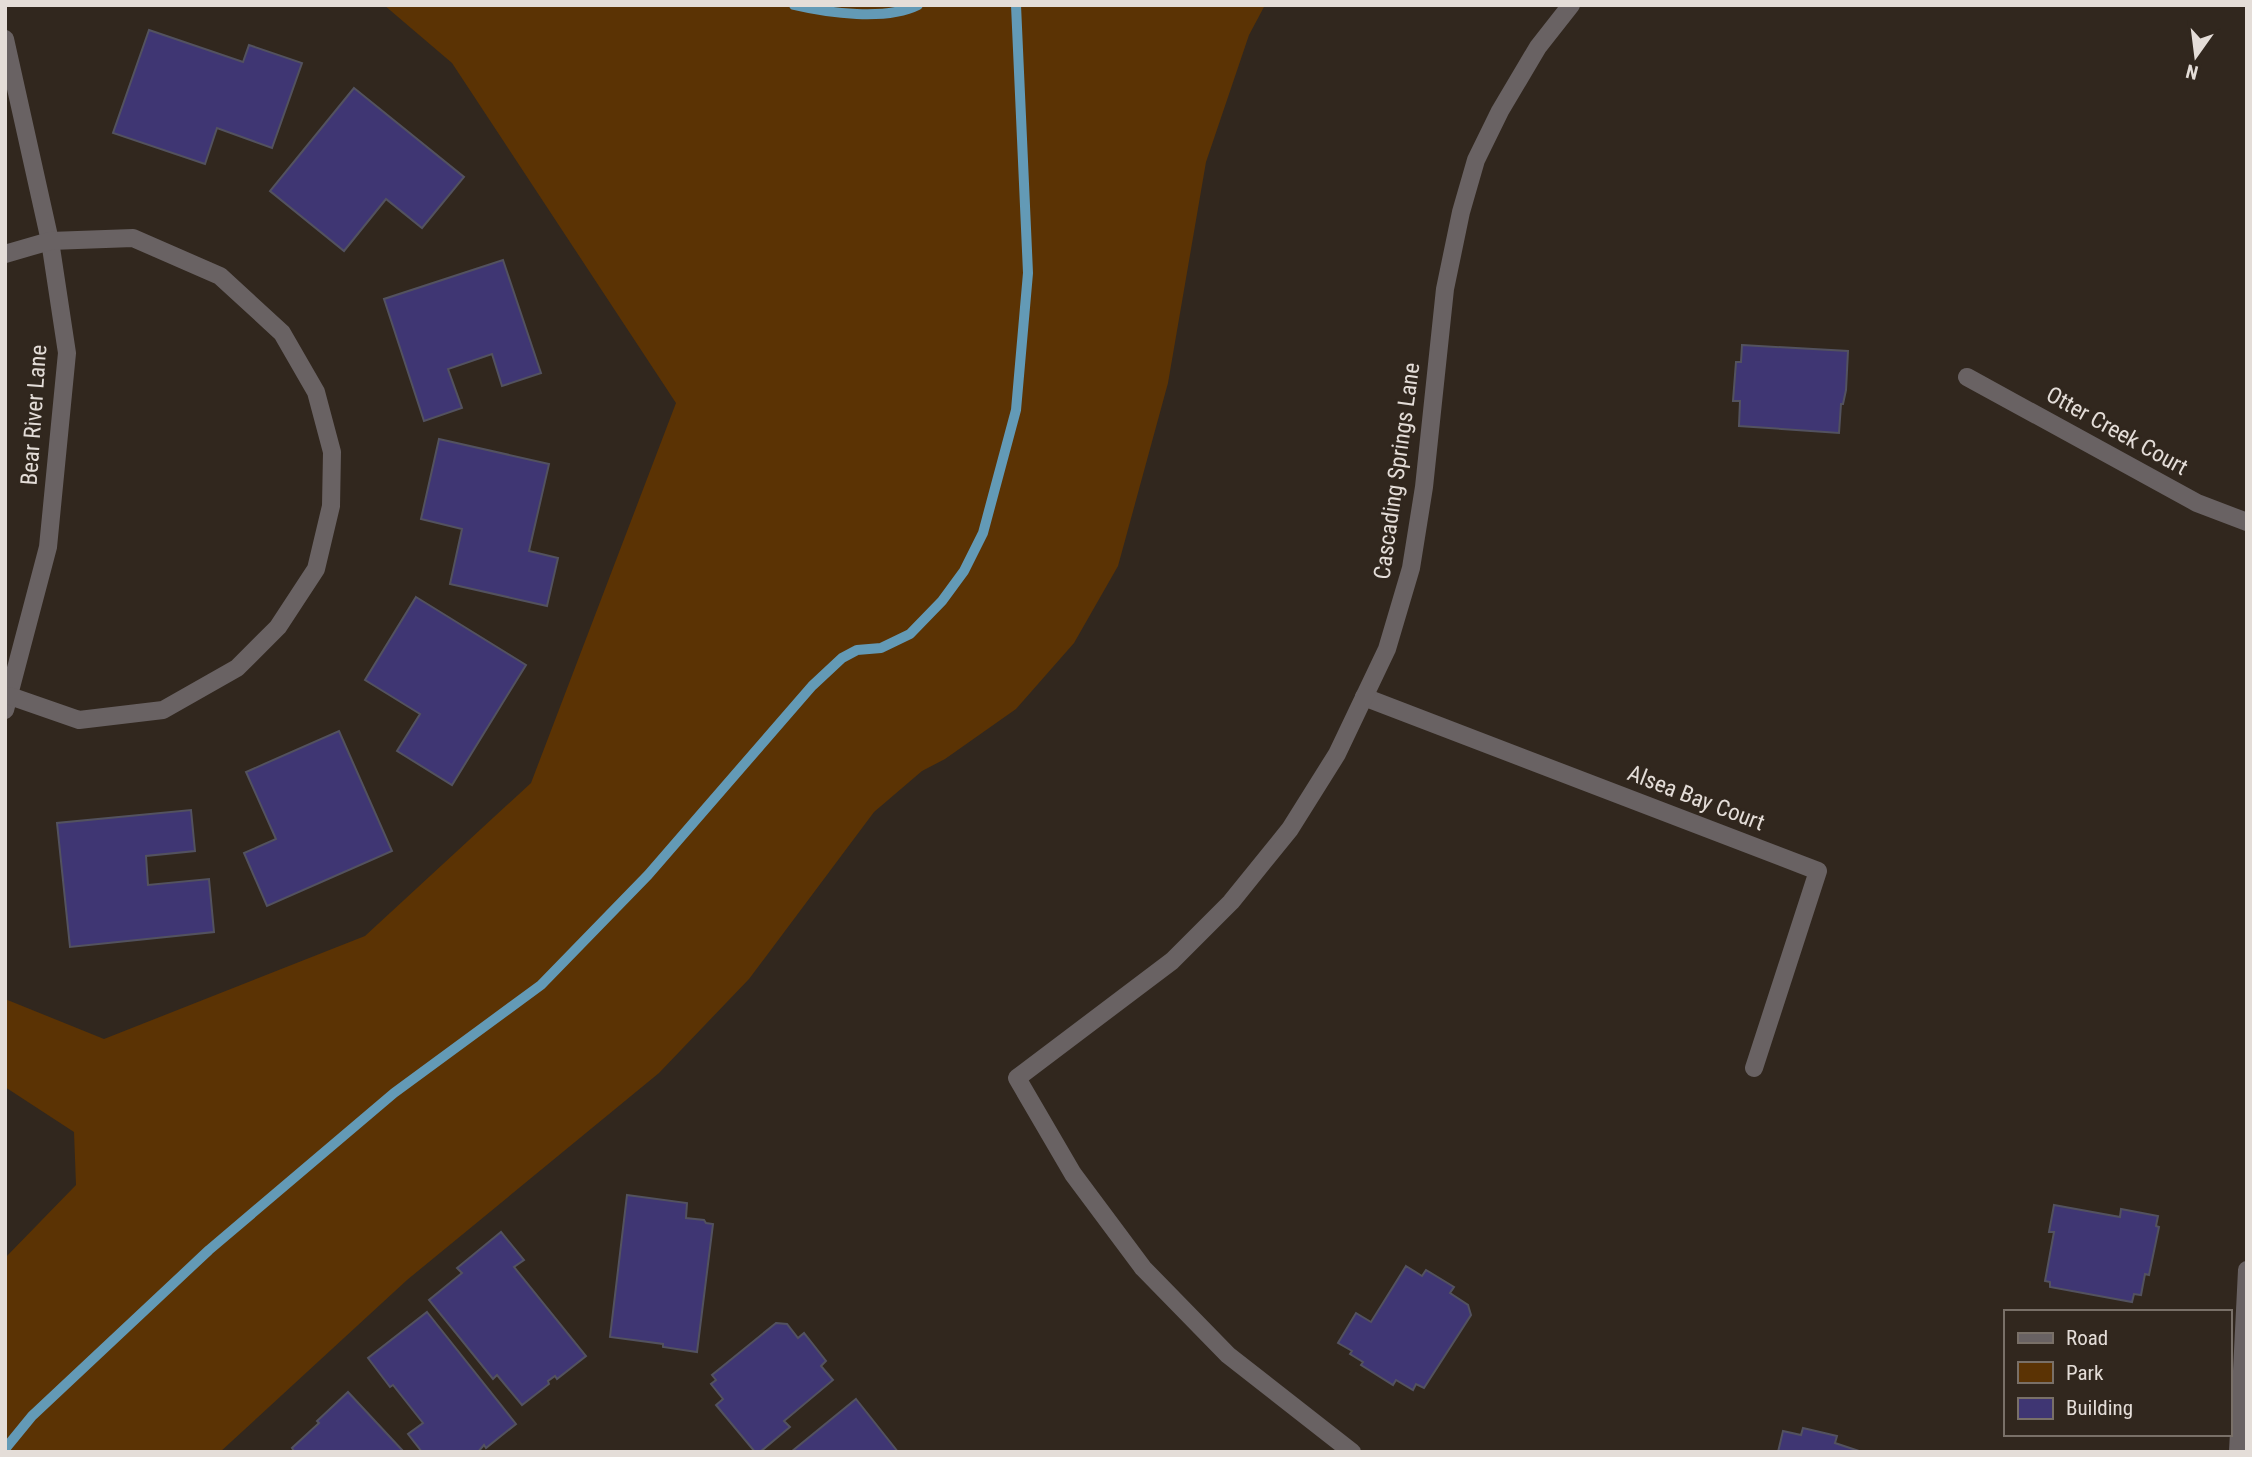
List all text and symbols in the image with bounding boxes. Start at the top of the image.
north arrow [2161,21,2231,91]
text: N [2184,59,2200,85]
street label: Bear River Lane [16,344,52,486]
street label: Cascading Springs Lane [1368,361,1426,581]
street label: Otter Creek Court [2042,381,2192,481]
street label: Alsea Bay Court [1624,760,1768,836]
legend [2004,1310,2231,1436]
text: Road [2066,1326,2108,1350]
text: Park [2066,1361,2104,1385]
text: Building [2066,1396,2133,1420]

